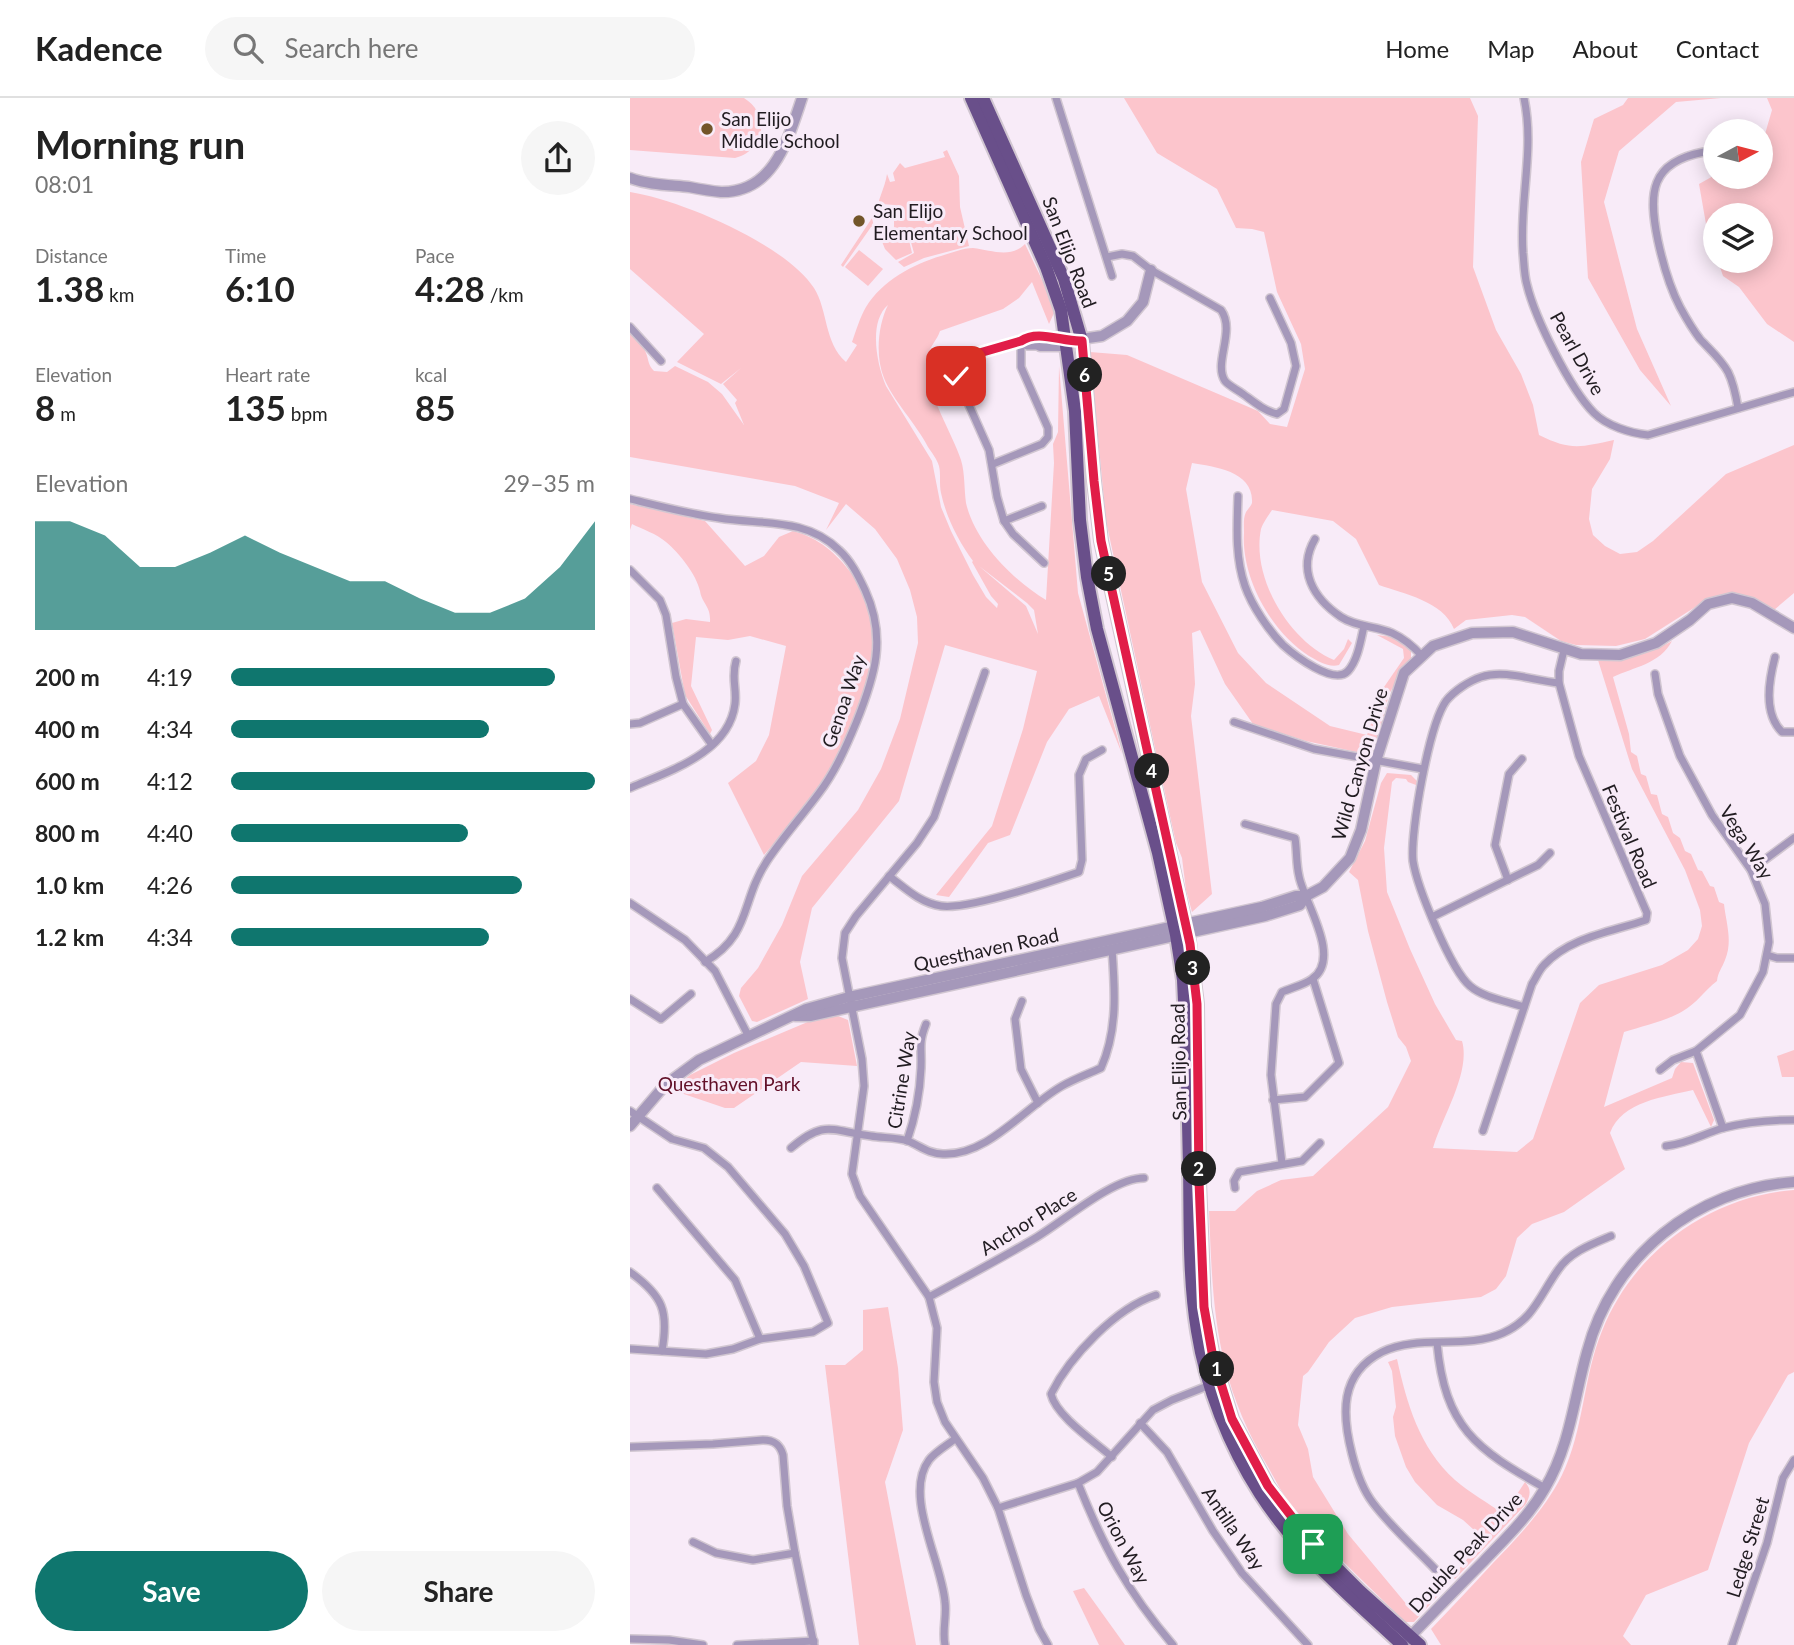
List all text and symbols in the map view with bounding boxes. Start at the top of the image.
search box [205,17,695,80]
text: Kadence [35,28,163,68]
icon: search [229,29,267,67]
text: Search here [285,32,419,64]
text: Home [1385,34,1449,63]
text: Map [1487,34,1535,63]
text: About [1573,34,1638,63]
text: Contact [1676,34,1759,63]
place label: San Elijo Middle School [721,107,840,152]
north arrow [1703,119,1773,189]
map controls [1703,119,1773,273]
text: Morning run [35,121,245,167]
button: share [521,121,595,195]
marker: San Elijo Middle School [699,121,715,137]
text: 08:01 [35,170,94,198]
street label: San Elijo Road [1038,193,1102,311]
place label: San Elijo Elementary School [873,199,1028,244]
button: layers [1703,203,1773,273]
marker: San Elijo Elementary School [851,213,867,229]
text: Distance [35,244,108,267]
text: Time [225,244,266,267]
text: Pace [415,244,454,267]
text: 1.38 [35,267,104,309]
text: 6:10 [225,267,295,309]
text: 4:28 [415,267,485,309]
text: km [104,283,134,306]
text: /km [485,283,524,306]
street label: Pearl Drive [1546,307,1610,399]
pin [926,346,986,406]
icon: check [937,357,975,395]
pin: 6 [1068,358,1102,392]
text: Elevation [35,363,112,386]
text: Heart rate [225,363,310,386]
text: kcal [415,363,447,386]
text: 6 [1079,363,1090,386]
text: 8 [35,386,55,428]
text: 135 [225,386,286,428]
text: 85 [415,386,456,428]
text: m [55,402,76,425]
text: bpm [286,402,328,425]
text: Elevation [35,469,128,497]
text: 29–35 m [503,469,595,497]
pin: 5 [1092,556,1126,592]
text: 5 [1103,562,1114,585]
street label: Genoa Way [816,651,870,751]
text: 200 m [35,663,100,691]
text: 4:19 [147,663,193,691]
street label: Wild Canyon Drive [1326,685,1392,843]
text: 400 m [35,715,100,743]
text: 4:34 [147,715,193,743]
pin: 4 [1134,754,1170,788]
text: 4 [1146,759,1157,782]
text: 600 m [35,767,100,795]
text: 4:12 [147,767,193,795]
street label: Festival Road [1598,781,1662,891]
street label: Vega Way [1715,801,1779,883]
text: 800 m [35,819,100,847]
text: 4:40 [147,819,193,847]
text: 1.0 km [35,871,104,899]
text: 4:26 [147,871,193,899]
street label: Questhaven Road [911,922,1061,976]
text: 1.2 km [35,923,104,951]
text: 4:34 [147,923,193,951]
pin: 3 [1176,950,1210,986]
text: 3 [1187,956,1198,979]
street label: San Elijo Road [1165,1003,1191,1121]
street label: Citrine Way [882,1029,920,1130]
park label: Questhaven Park [658,1072,801,1095]
pin: 2 [1182,1152,1216,1186]
text: 2 [1193,1157,1204,1180]
street label: Anchor Place [975,1182,1081,1260]
pin: 1 [1200,1352,1234,1386]
text: 1 [1211,1357,1222,1380]
street label: Antilla Way [1198,1482,1270,1574]
street label: Double Peak Drive [1403,1487,1527,1617]
street label: Ledge Street [1721,1494,1773,1600]
street label: Orion Way [1093,1497,1155,1587]
pin [1283,1514,1343,1574]
icon: arrive [1294,1525,1332,1563]
button: Save [35,1551,308,1631]
button: Share [322,1551,595,1631]

